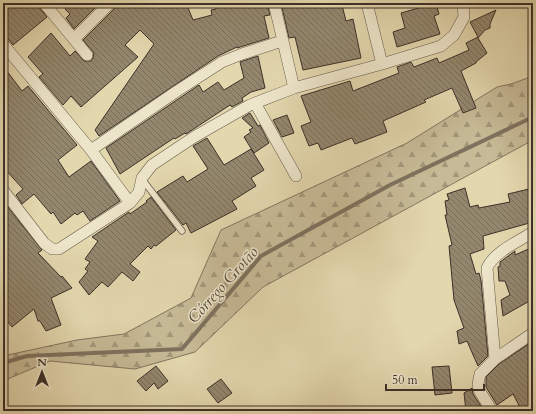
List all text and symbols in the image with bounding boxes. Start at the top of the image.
water label: Córrego Grotão [183,241,264,328]
north arrow [22,352,62,392]
text: N [37,355,47,370]
scale bar [386,366,484,392]
text: 50 m [392,372,419,388]

